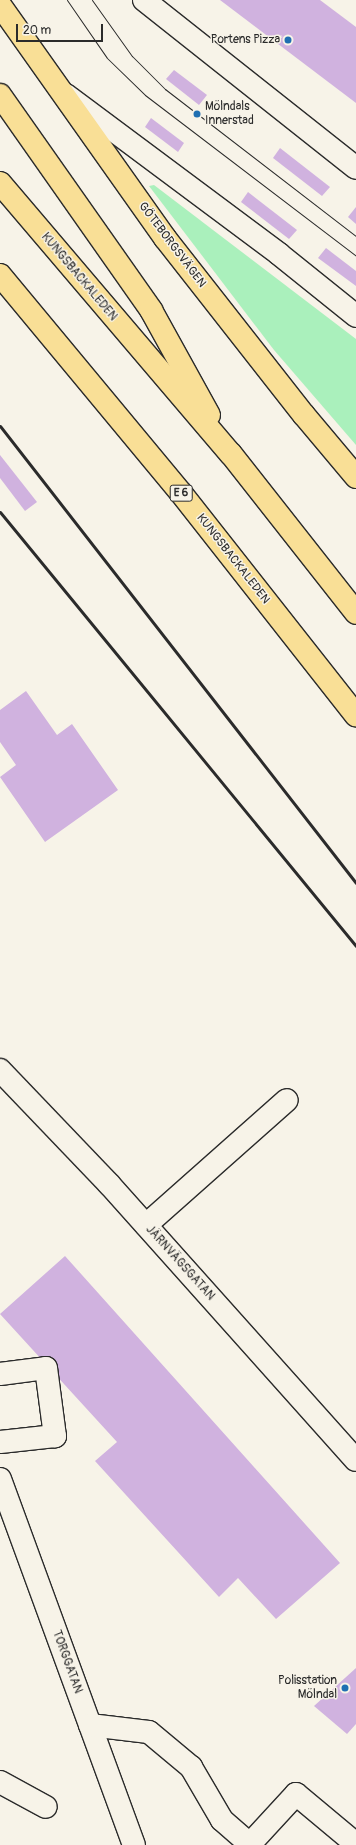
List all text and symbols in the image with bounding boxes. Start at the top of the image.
scale bar [18,16,105,42]
text: 20 m [23,23,51,38]
place label: Portens Pizza [211,33,280,47]
marker: Portens Pizza [283,35,293,45]
place label: Mölndals Innerstad [205,100,254,128]
marker: Mölndals Innerstad [192,109,202,119]
street label: GÖTEBORGSVÄGEN [135,200,209,290]
street label: KUNGSBACKALEDEN [38,230,120,324]
road number: E 6 [169,484,193,502]
street label: KUNGSBACKALEDEN [193,511,273,607]
street label: JÄRNVÄGSGATAN [143,1222,217,1304]
street label: TORGGATAN [49,1628,85,1696]
place label: Polisstation Mölndal [278,1674,337,1702]
marker: Polisstation Mölndal [340,1683,350,1693]

